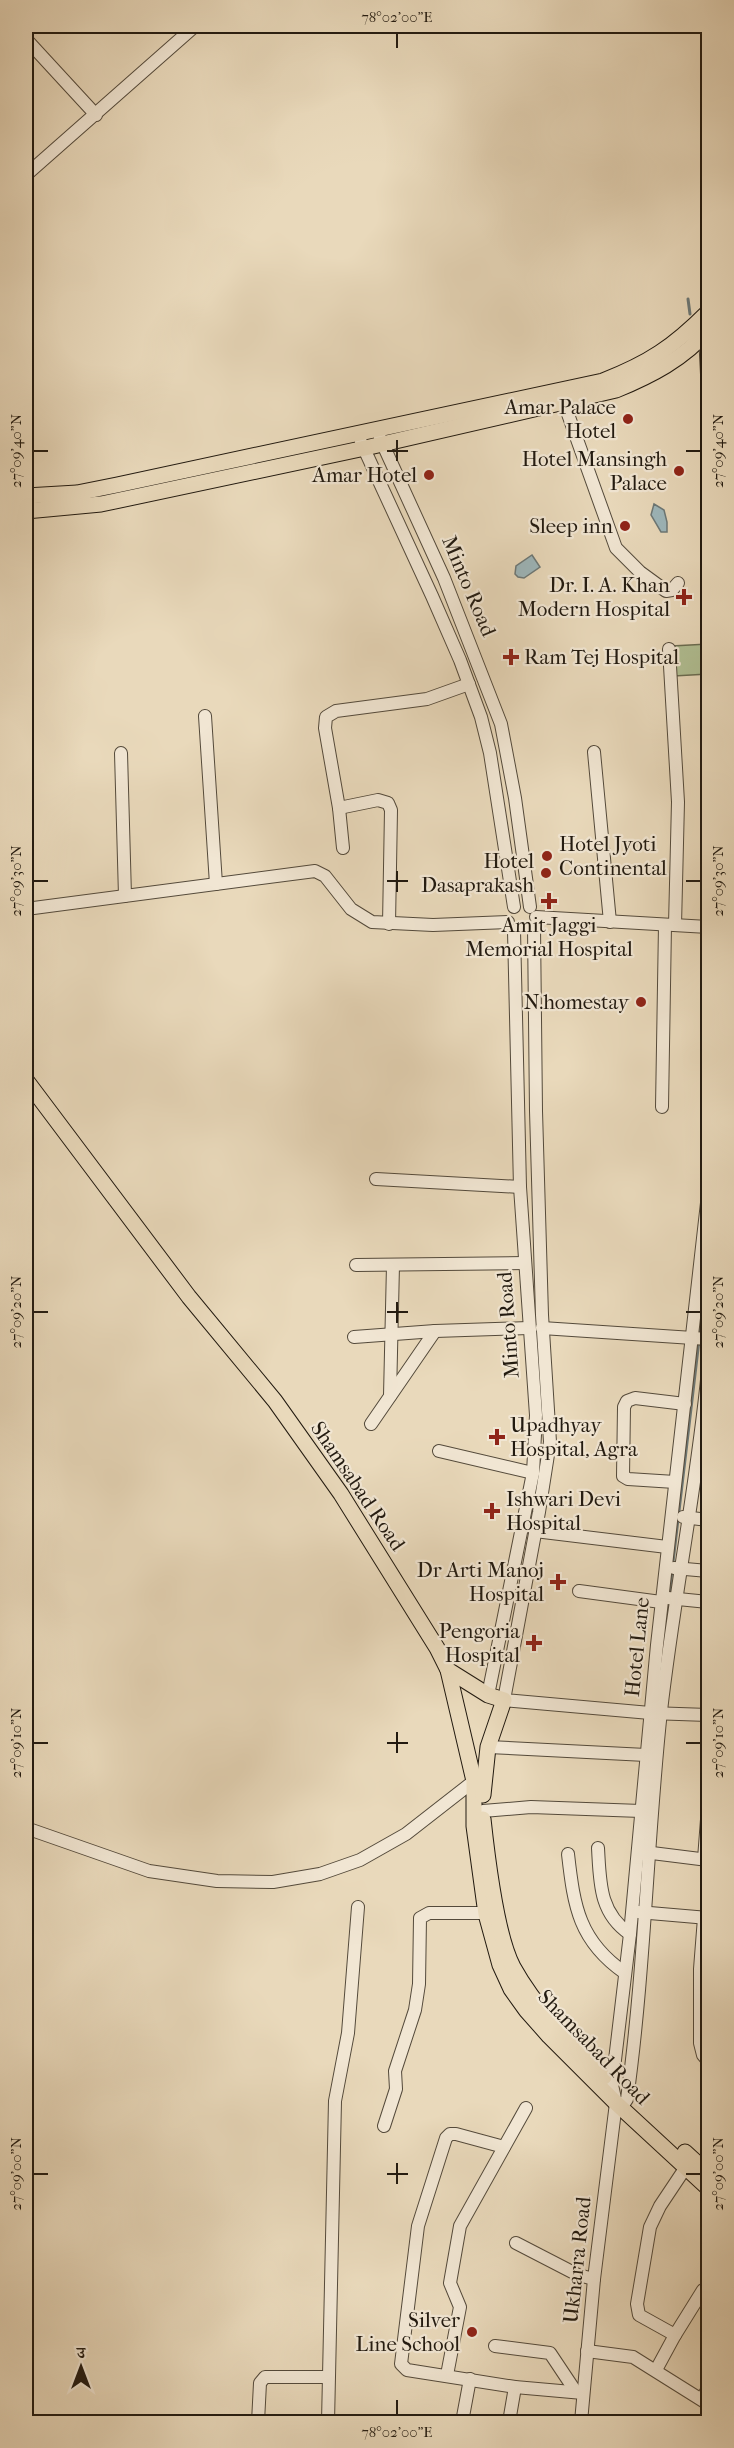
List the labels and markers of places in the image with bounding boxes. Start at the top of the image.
place label: Amar Palace Hotel [503,395,616,443]
marker: Amar Palace Hotel [621,412,635,426]
place label: Hotel Mansingh Palace [522,447,667,495]
place label: Amar Hotel [311,463,417,487]
marker: Hotel Mansingh Palace [672,464,686,478]
marker: Amar Hotel [422,468,436,482]
place label: Sleep inn [529,514,613,538]
marker: Sleep inn [618,519,632,533]
place label: Dr. I. A. Khan Modern Hospital [518,573,670,621]
marker: Dr. I. A. Khan Modern Hospital [675,588,693,606]
place label: Ram Tej Hospital [524,645,679,669]
marker: Ram Tej Hospital [502,648,520,666]
place label: Hotel Jyoti Continental [559,832,667,880]
place label: Hotel Dasaprakash [421,849,534,897]
marker: Hotel Jyoti Continental [540,849,554,863]
marker: Hotel Dasaprakash [539,866,553,880]
marker: Amit Jaggi Memorial Hospital [540,892,558,910]
place label: Amit Jaggi Memorial Hospital [465,913,633,961]
place label: N.homestay [524,990,630,1014]
marker: N.homestay [634,995,648,1009]
place label: Upadhyay Hospital, Agra [510,1413,638,1461]
marker: Upadhyay Hospital, Agra [488,1428,506,1446]
place label: Ishwari Devi Hospital [506,1487,621,1535]
marker: Ishwari Devi Hospital [483,1502,501,1520]
place label: Dr Arti Manoj Hospital [417,1558,544,1606]
marker: Dr Arti Manoj Hospital [549,1573,567,1591]
place label: Pengoria Hospital [439,1619,520,1667]
marker: Pengoria Hospital [525,1634,543,1652]
place label: Silver Line School [356,2308,460,2356]
marker: Silver Line School [465,2325,479,2339]

